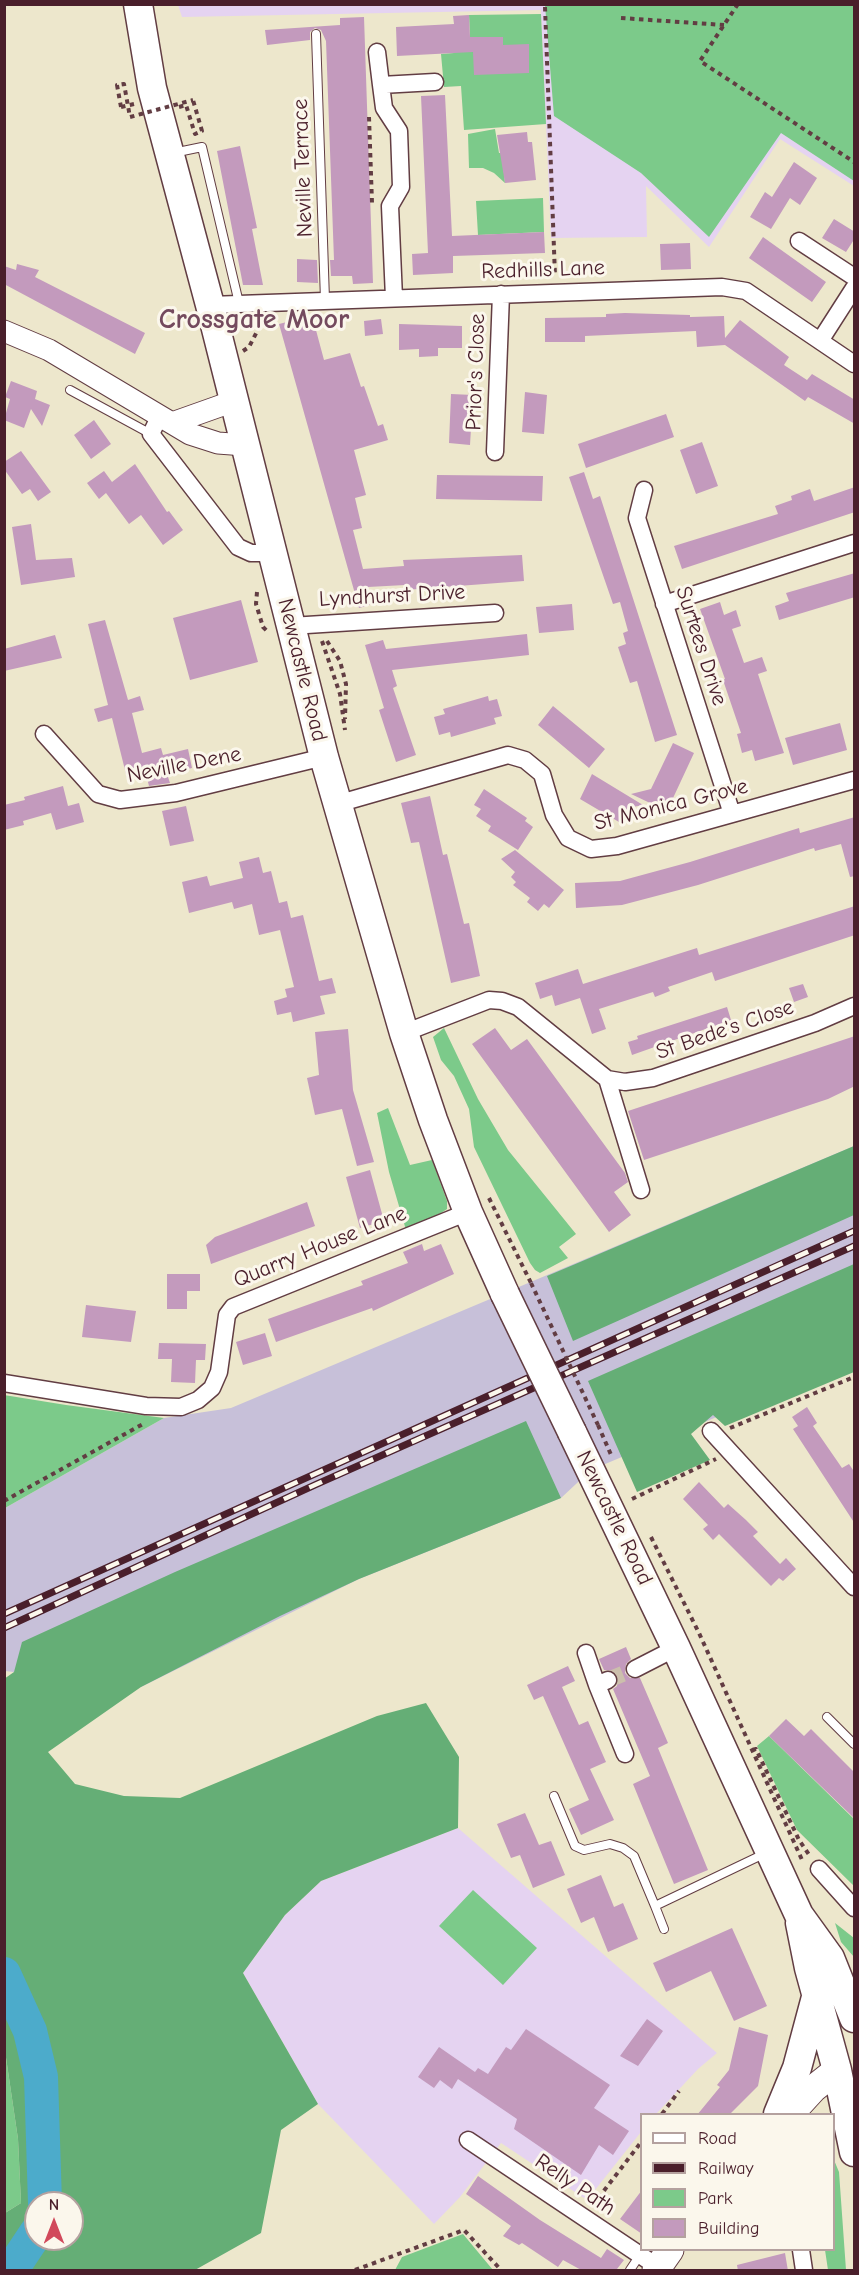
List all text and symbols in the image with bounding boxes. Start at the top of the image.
street label: Neville Terrace [287,98,319,238]
street label: Redhills Lane [481,255,605,285]
district label: Crossgate Moor [159,303,349,337]
street label: Prior's Close [461,313,491,431]
street label: Lyndhurst Drive [318,579,466,613]
street label: Surtees Drive [669,583,733,709]
street label: Newcastle Road [271,596,333,744]
street label: Neville Dene [125,741,243,789]
street label: St Monica Grove [591,773,751,837]
street label: St Bede's Close [653,994,797,1066]
street label: Quarry House Lane [230,1200,410,1294]
street label: Newcastle Road [570,1446,658,1590]
legend [640,2113,835,2251]
text: Road [698,2128,737,2149]
street label: Relly Path [530,2148,620,2222]
text: Railway [698,2158,754,2179]
text: Park [698,2188,732,2209]
north arrow [24,2191,84,2251]
text: N [49,2196,59,2214]
text: Building [698,2218,760,2239]

